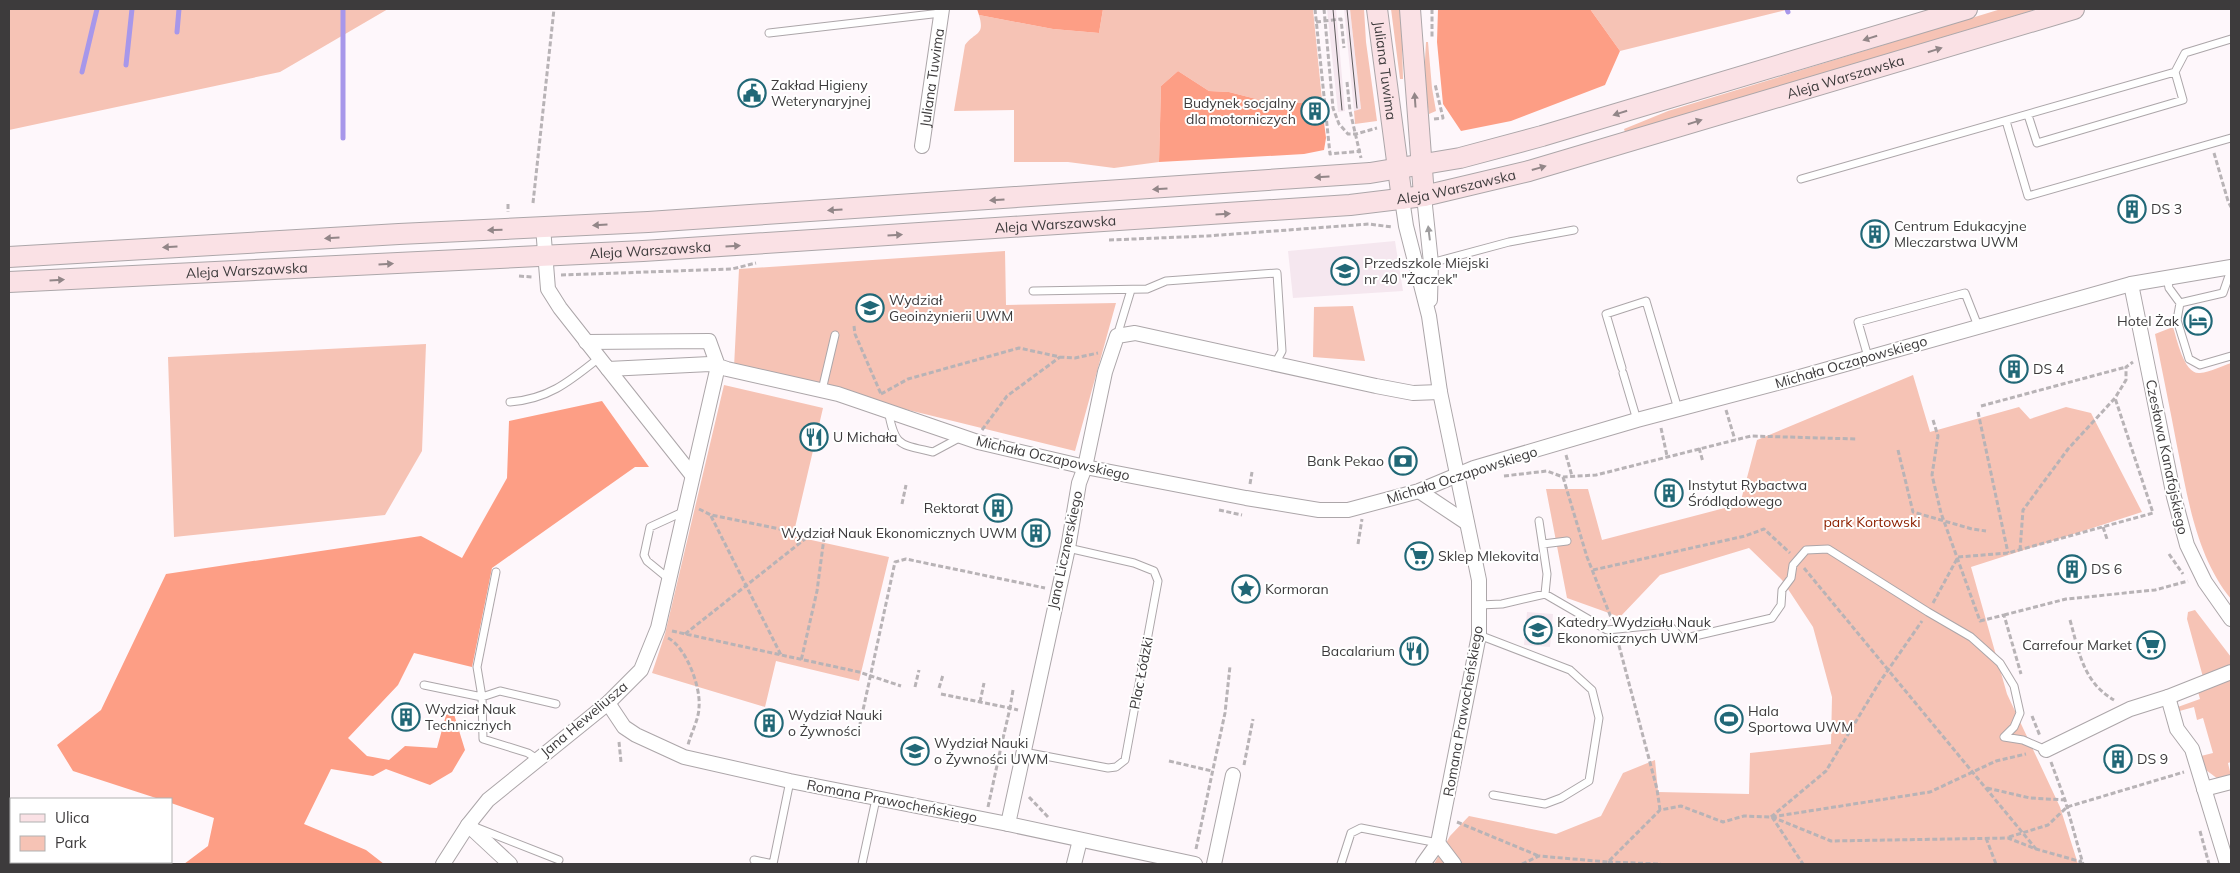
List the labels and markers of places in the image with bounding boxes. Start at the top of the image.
place label: Zakład Higieny Weterynaryjnej [771,76,871,110]
public building icon: Zakład Higieny Weterynaryjnej [737,78,767,108]
place label: Budynek socjalny dla motorniczych [1183,94,1297,128]
building icon: Budynek socjalny dla motorniczych [1300,96,1330,126]
building icon: DS 3 [2117,194,2147,224]
place label: DS 3 [2151,200,2182,218]
place label: Centrum Edukacyjne Mleczarstwa UWM [1894,217,2027,251]
building icon: Centrum Edukacyjne Mleczarstwa UWM [1860,219,1890,249]
place label: Przedszkole Miejski nr 40 "Żaczek" [1364,254,1489,288]
school or university icon: Przedszkole Miejski nr 40 "Żaczek" [1330,256,1360,286]
place label: Wydział Geoinżynierii UWM [889,291,1013,325]
school or university icon: Wydział Geoinżynierii UWM [855,293,885,323]
hotel icon: Hotel Żak [2183,306,2213,336]
place label: Hotel Żak [2117,312,2180,330]
building icon: DS 4 [1999,354,2029,384]
place label: DS 4 [2033,360,2065,378]
restaurant icon: U Michała [799,422,829,452]
place label: U Michała [833,428,897,446]
bank icon: Bank Pekao [1388,446,1418,476]
place label: Bank Pekao [1307,452,1384,470]
place label: Instytut Rybactwa Śródlądowego [1688,476,1807,510]
building icon: Instytut Rybactwa Śródlądowego [1654,478,1684,508]
building icon: Rektorat [983,493,1013,523]
place label: Rektorat [924,499,979,517]
building icon: Wydział Nauk Ekonomicznych UWM [1021,518,1051,548]
place label: Wydział Nauk Ekonomicznych UWM [781,524,1017,542]
supermarket icon: Sklep Mlekovita [1404,541,1434,571]
place label: Sklep Mlekovita [1438,547,1539,565]
building icon: DS 6 [2057,554,2087,584]
place label: DS 6 [2091,560,2122,578]
place icon: Kormoran [1231,574,1261,604]
place label: Kormoran [1265,580,1329,598]
place label: Katedry Wydziału Nauk Ekonomicznych UWM [1557,613,1712,647]
school or university icon: Katedry Wydziału Nauk Ekonomicznych UWM [1523,615,1553,645]
supermarket icon: Carrefour Market [2136,630,2166,660]
restaurant icon: Bacalarium [1399,636,1429,666]
place label: Carrefour Market [2022,636,2132,654]
place label: Bacalarium [1321,642,1395,660]
place label: Wydział Nauk Technicznych [425,700,517,734]
building icon: Wydział Nauk Technicznych [391,702,421,732]
place label: Hala Sportowa UWM [1748,702,1853,736]
sports icon: Hala Sportowa UWM [1714,704,1744,734]
place label: Wydział Nauki o Żywności [788,706,882,740]
building icon: Wydział Nauki o Żywności [754,708,784,738]
place label: Wydział Nauki o Żywności UWM [934,734,1048,768]
school or university icon: Wydział Nauki o Żywności UWM [900,736,930,766]
building icon: DS 9 [2103,744,2133,774]
place label: DS 9 [2137,750,2168,768]

